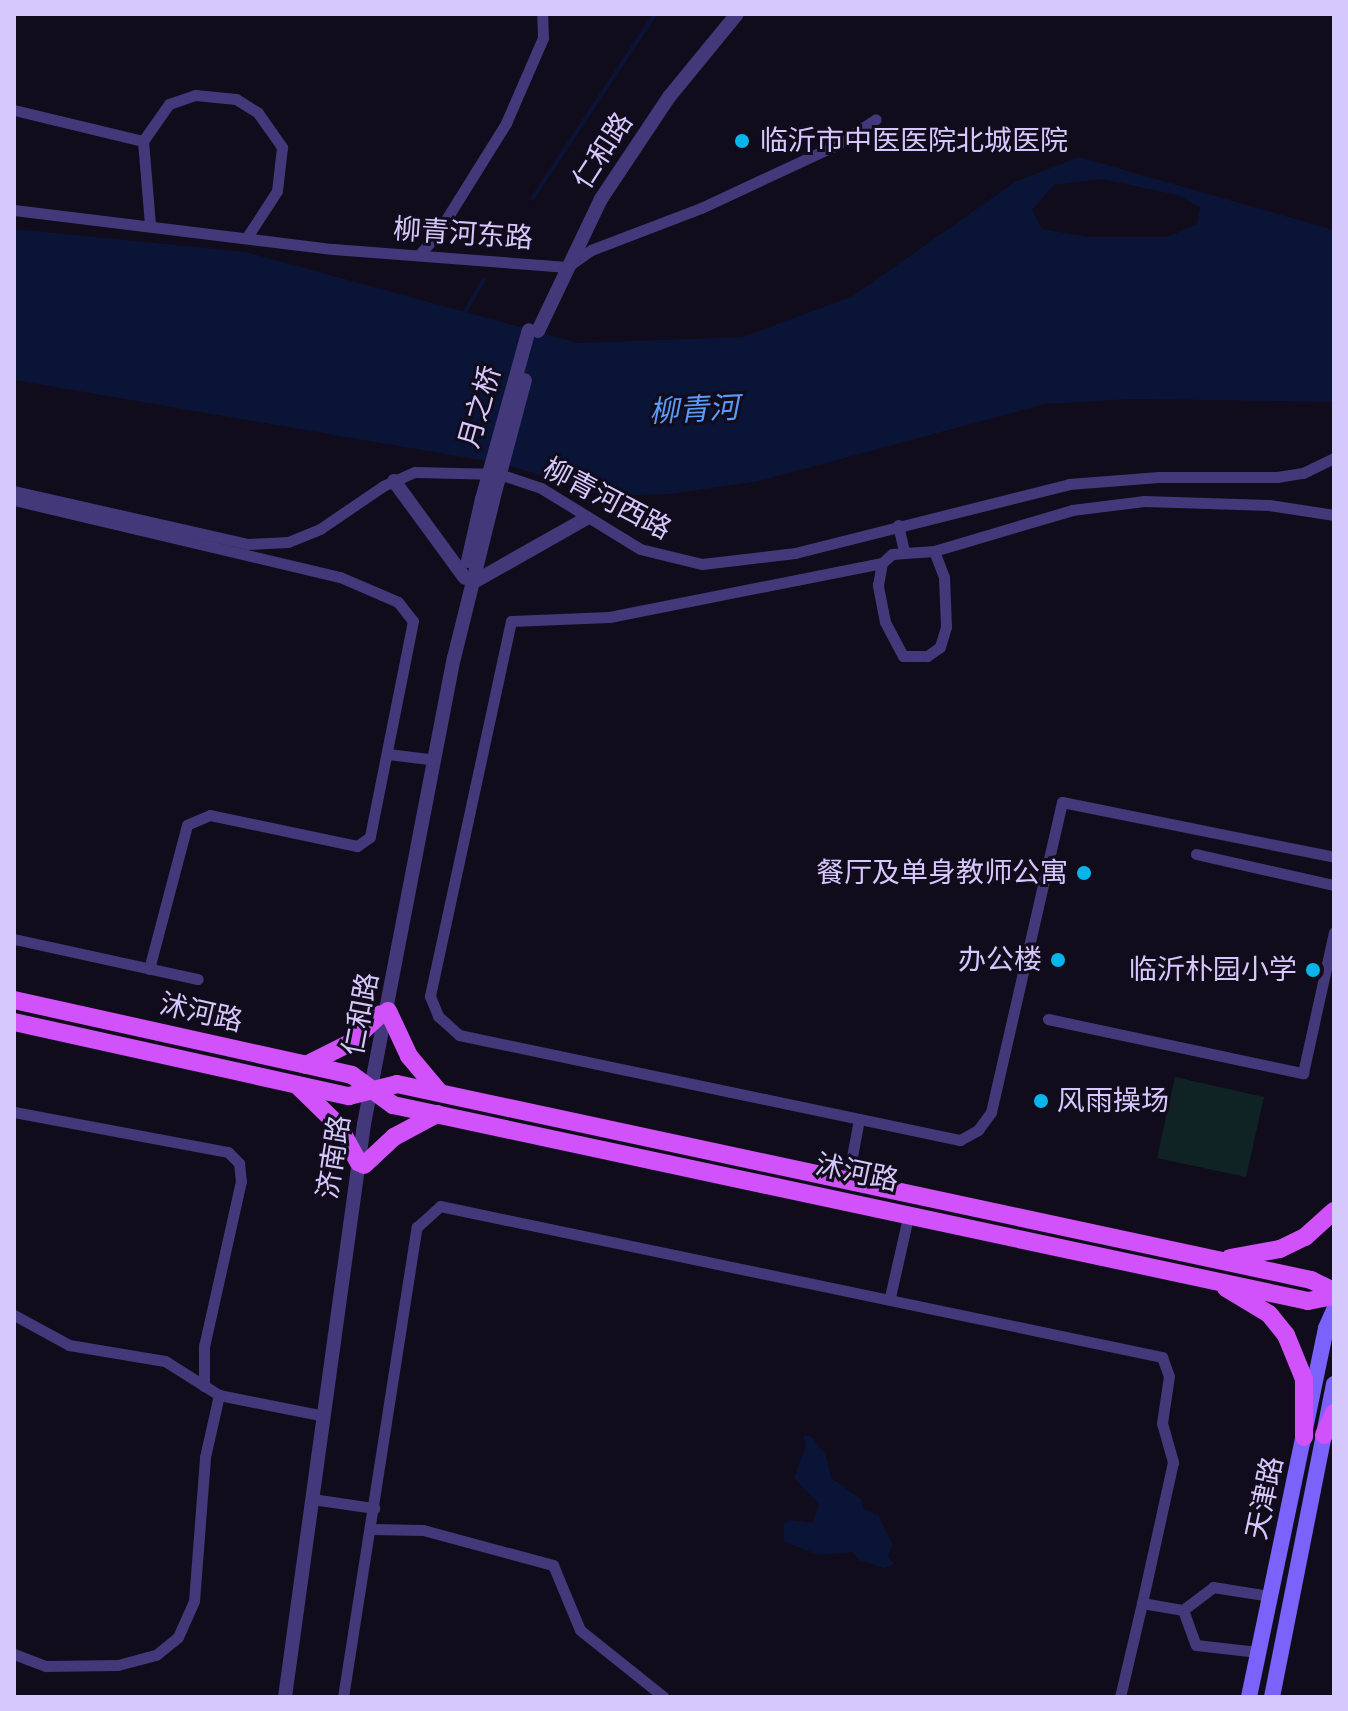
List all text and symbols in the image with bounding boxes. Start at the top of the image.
street label: 仁和路 [566,107,640,195]
place label: 临沂市中医医院北城医院 [760,124,1068,158]
marker: 临沂市中医医院北城医院 [731,130,753,152]
street label: 柳青河东路 [392,212,534,256]
street label: 月之桥 [452,362,508,452]
water label: 柳青河 [648,391,740,431]
street label: 柳青河西路 [537,451,677,547]
place label: 餐厅及单身教师公寓 [816,856,1068,890]
marker: 餐厅及单身教师公寓 [1075,864,1093,882]
place label: 办公楼 [958,943,1042,977]
marker: 办公楼 [1049,951,1067,969]
place label: 临沂朴园小学 [1129,953,1297,987]
marker: 临沂朴园小学 [1304,961,1322,979]
street label: 仁和路 [336,970,386,1058]
street label: 沭河路 [156,987,246,1039]
place label: 风雨操场 [1057,1084,1169,1118]
marker: 风雨操场 [1032,1092,1050,1110]
street label: 济南路 [311,1113,357,1201]
street label: 沭河路 [812,1148,902,1198]
street label: 天津路 [1240,1453,1290,1543]

